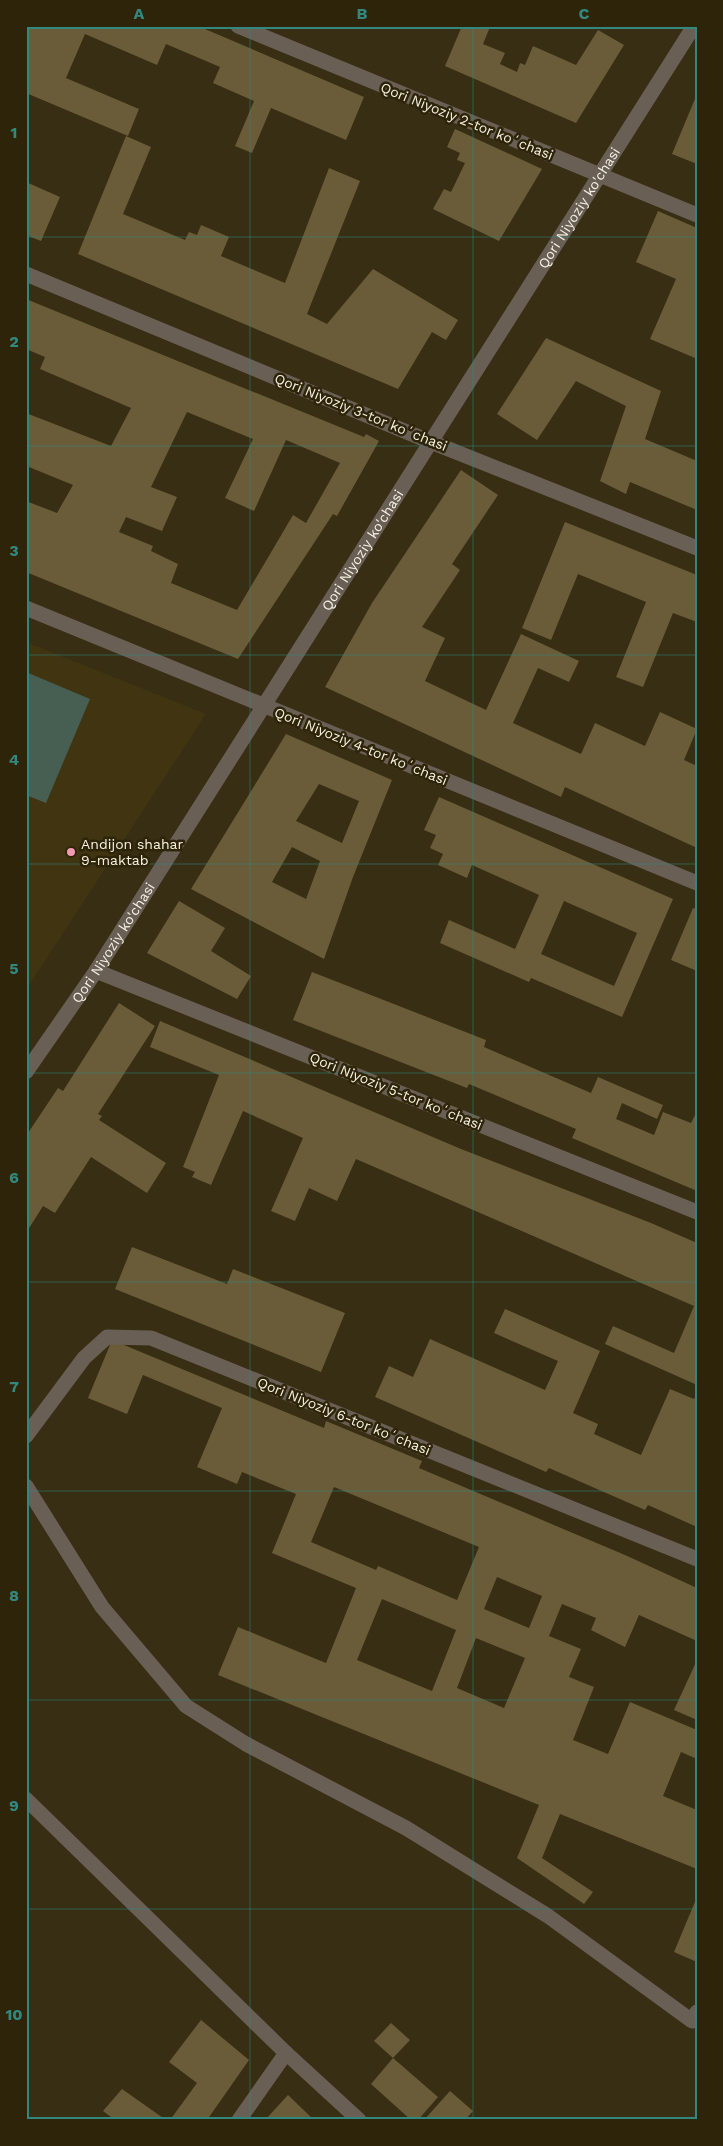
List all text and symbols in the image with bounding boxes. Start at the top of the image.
text: A [134,4,145,23]
text: B [357,4,368,23]
text: C [579,4,590,23]
street label: Qori Niyoziy 2-tor koʻchasi [378,79,556,163]
text: 1 [11,123,17,142]
street label: Qori Niyoziy ko'chasi [535,144,623,271]
text: 2 [9,332,19,351]
street label: Qori Niyoziy 3-tor koʻchasi [272,370,450,454]
street label: Qori Niyoziy ko'chasi [318,487,407,613]
text: 3 [9,541,19,560]
street label: Qori Niyoziy 4-tor koʻchasi [272,704,450,788]
text: 4 [9,750,19,769]
place label: Andijon shahar 9-maktab [81,836,184,868]
marker: Andijon shahar 9-maktab [65,846,77,858]
street label: Qori Niyoziy ko'chasi [68,880,158,1006]
text: 5 [9,959,19,978]
street label: Qori Niyoziy 5-tor koʻchasi [307,1049,485,1133]
text: 6 [9,1168,19,1187]
street label: Qori Niyoziy 6-tor koʻchasi [255,1374,433,1458]
text: 7 [9,1377,19,1396]
text: 8 [9,1586,19,1605]
text: 9 [9,1796,19,1815]
text: 10 [5,2005,23,2024]

